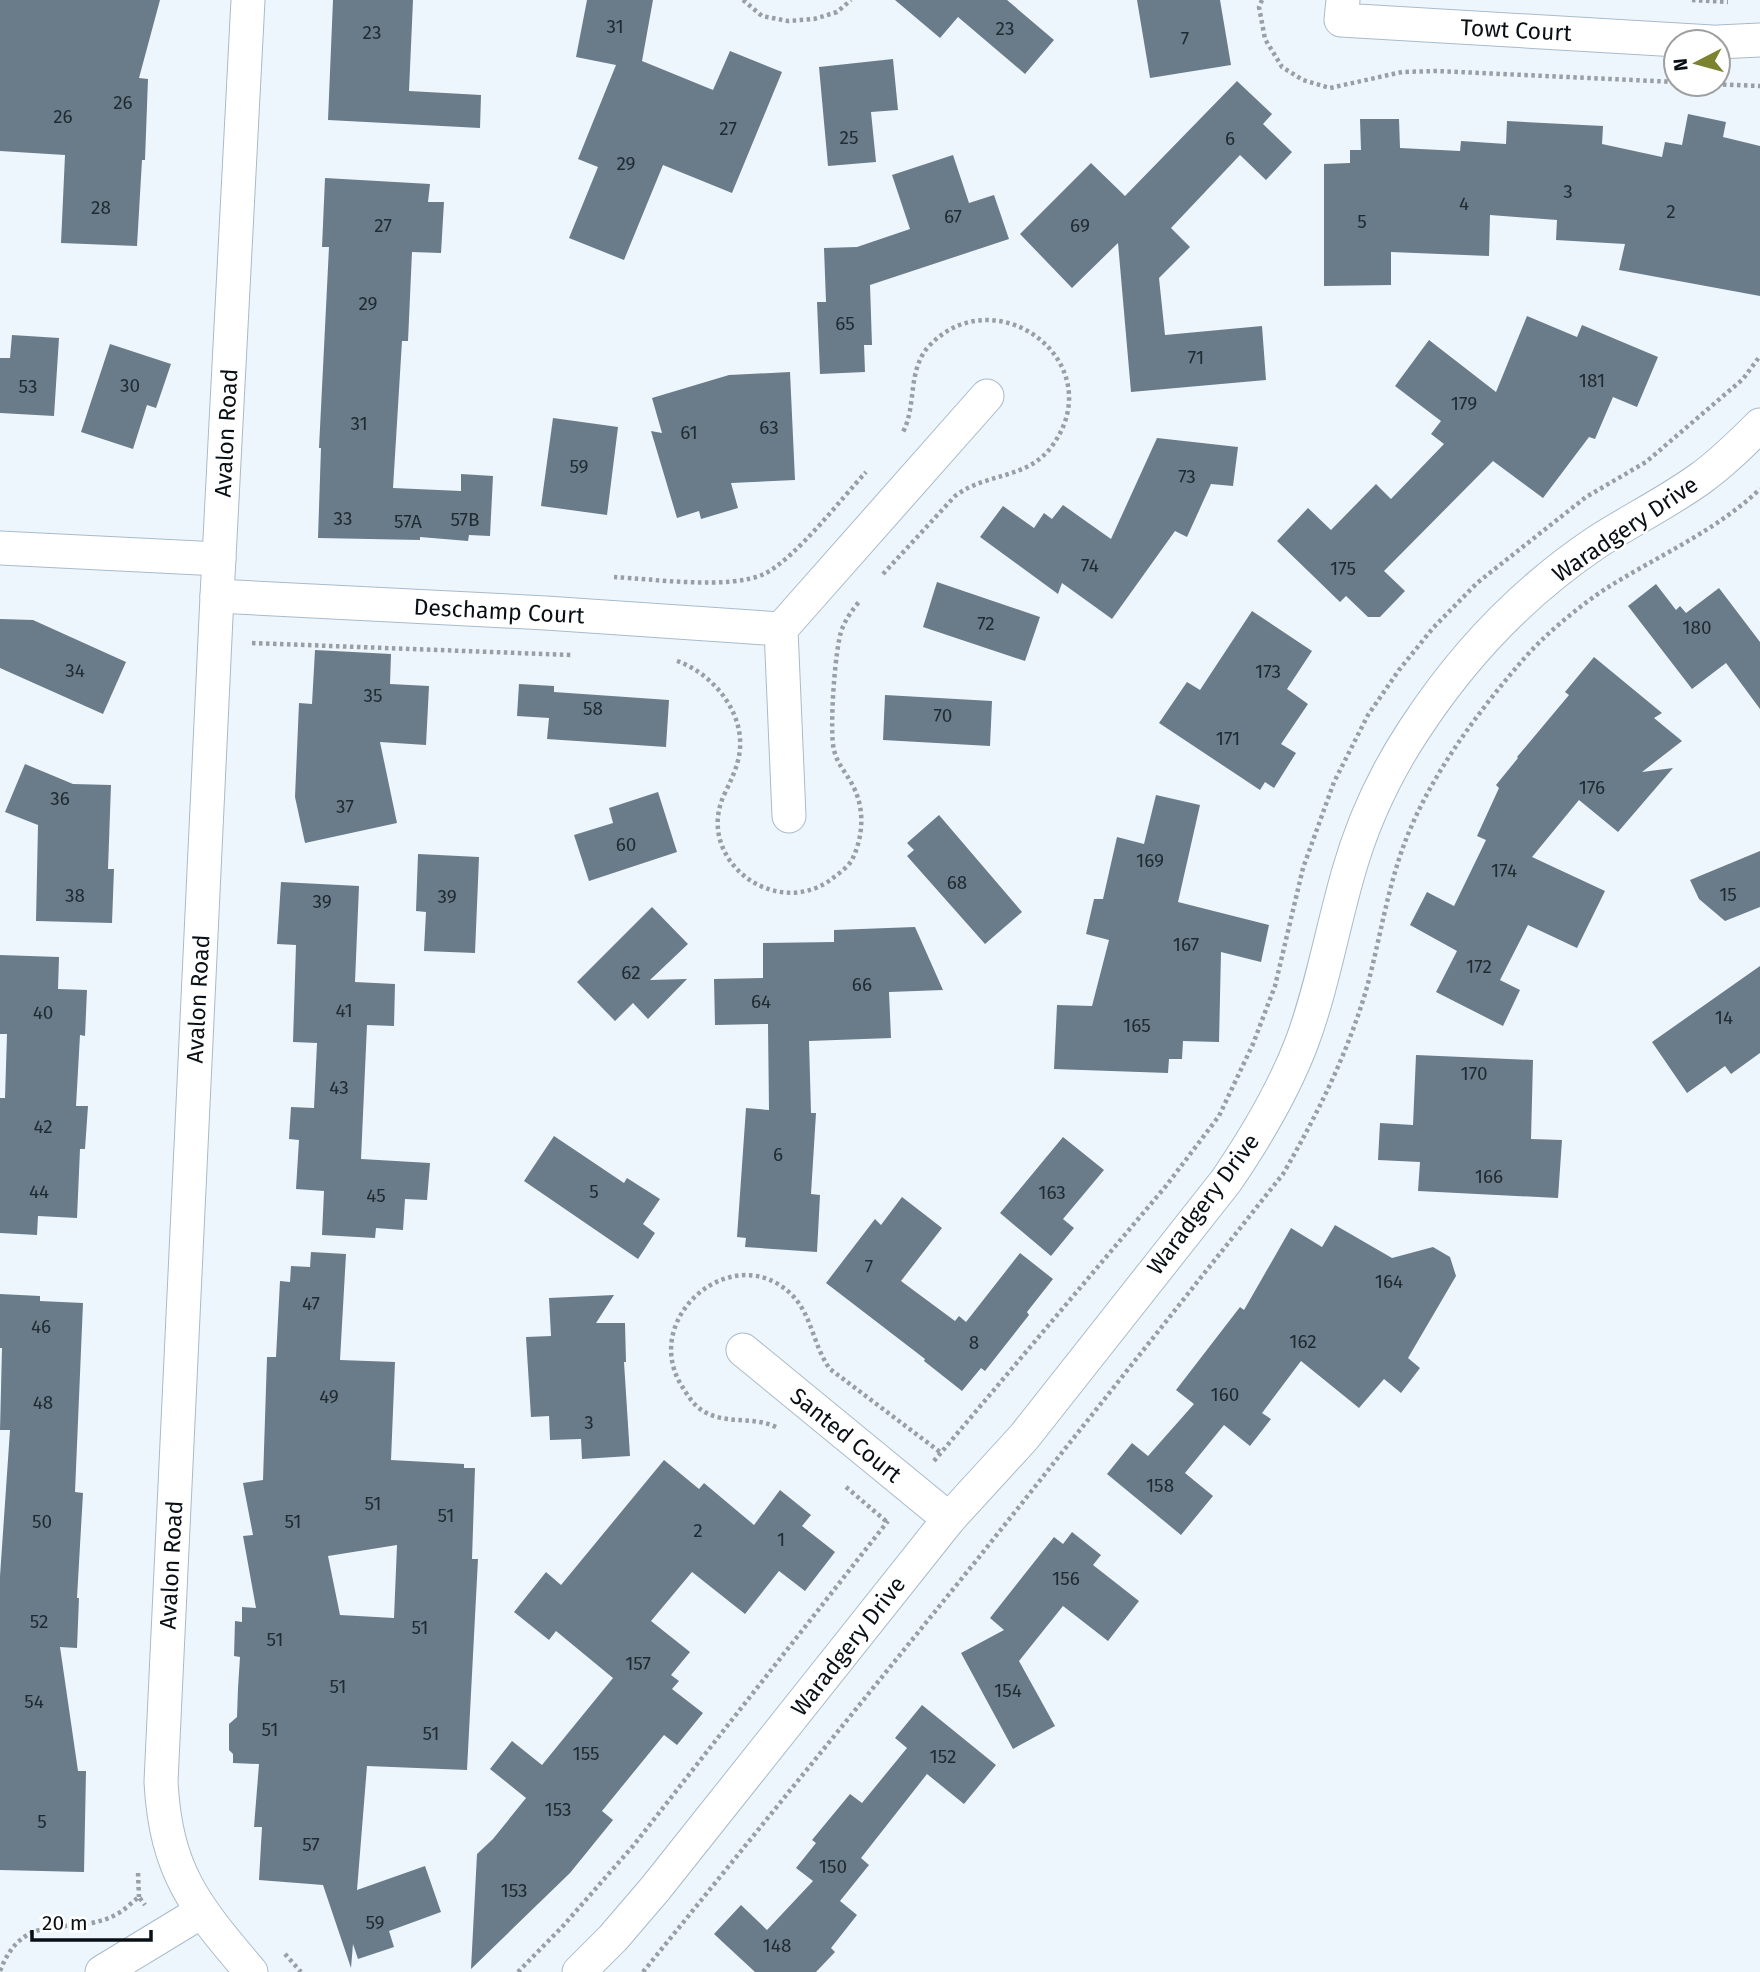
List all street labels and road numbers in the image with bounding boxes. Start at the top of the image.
street label: Towt Court [1460,13,1573,47]
street label: Avalon Road [209,368,243,498]
street label: Waradgery Drive [1547,470,1703,588]
street label: Deschamp Court [413,593,586,629]
street label: Avalon Road [181,934,215,1064]
street label: Waradgery Drive [1141,1128,1265,1280]
street label: Santed Court [785,1382,908,1489]
street label: Avalon Road [154,1500,188,1630]
street label: Waradgery Drive [785,1571,911,1721]

